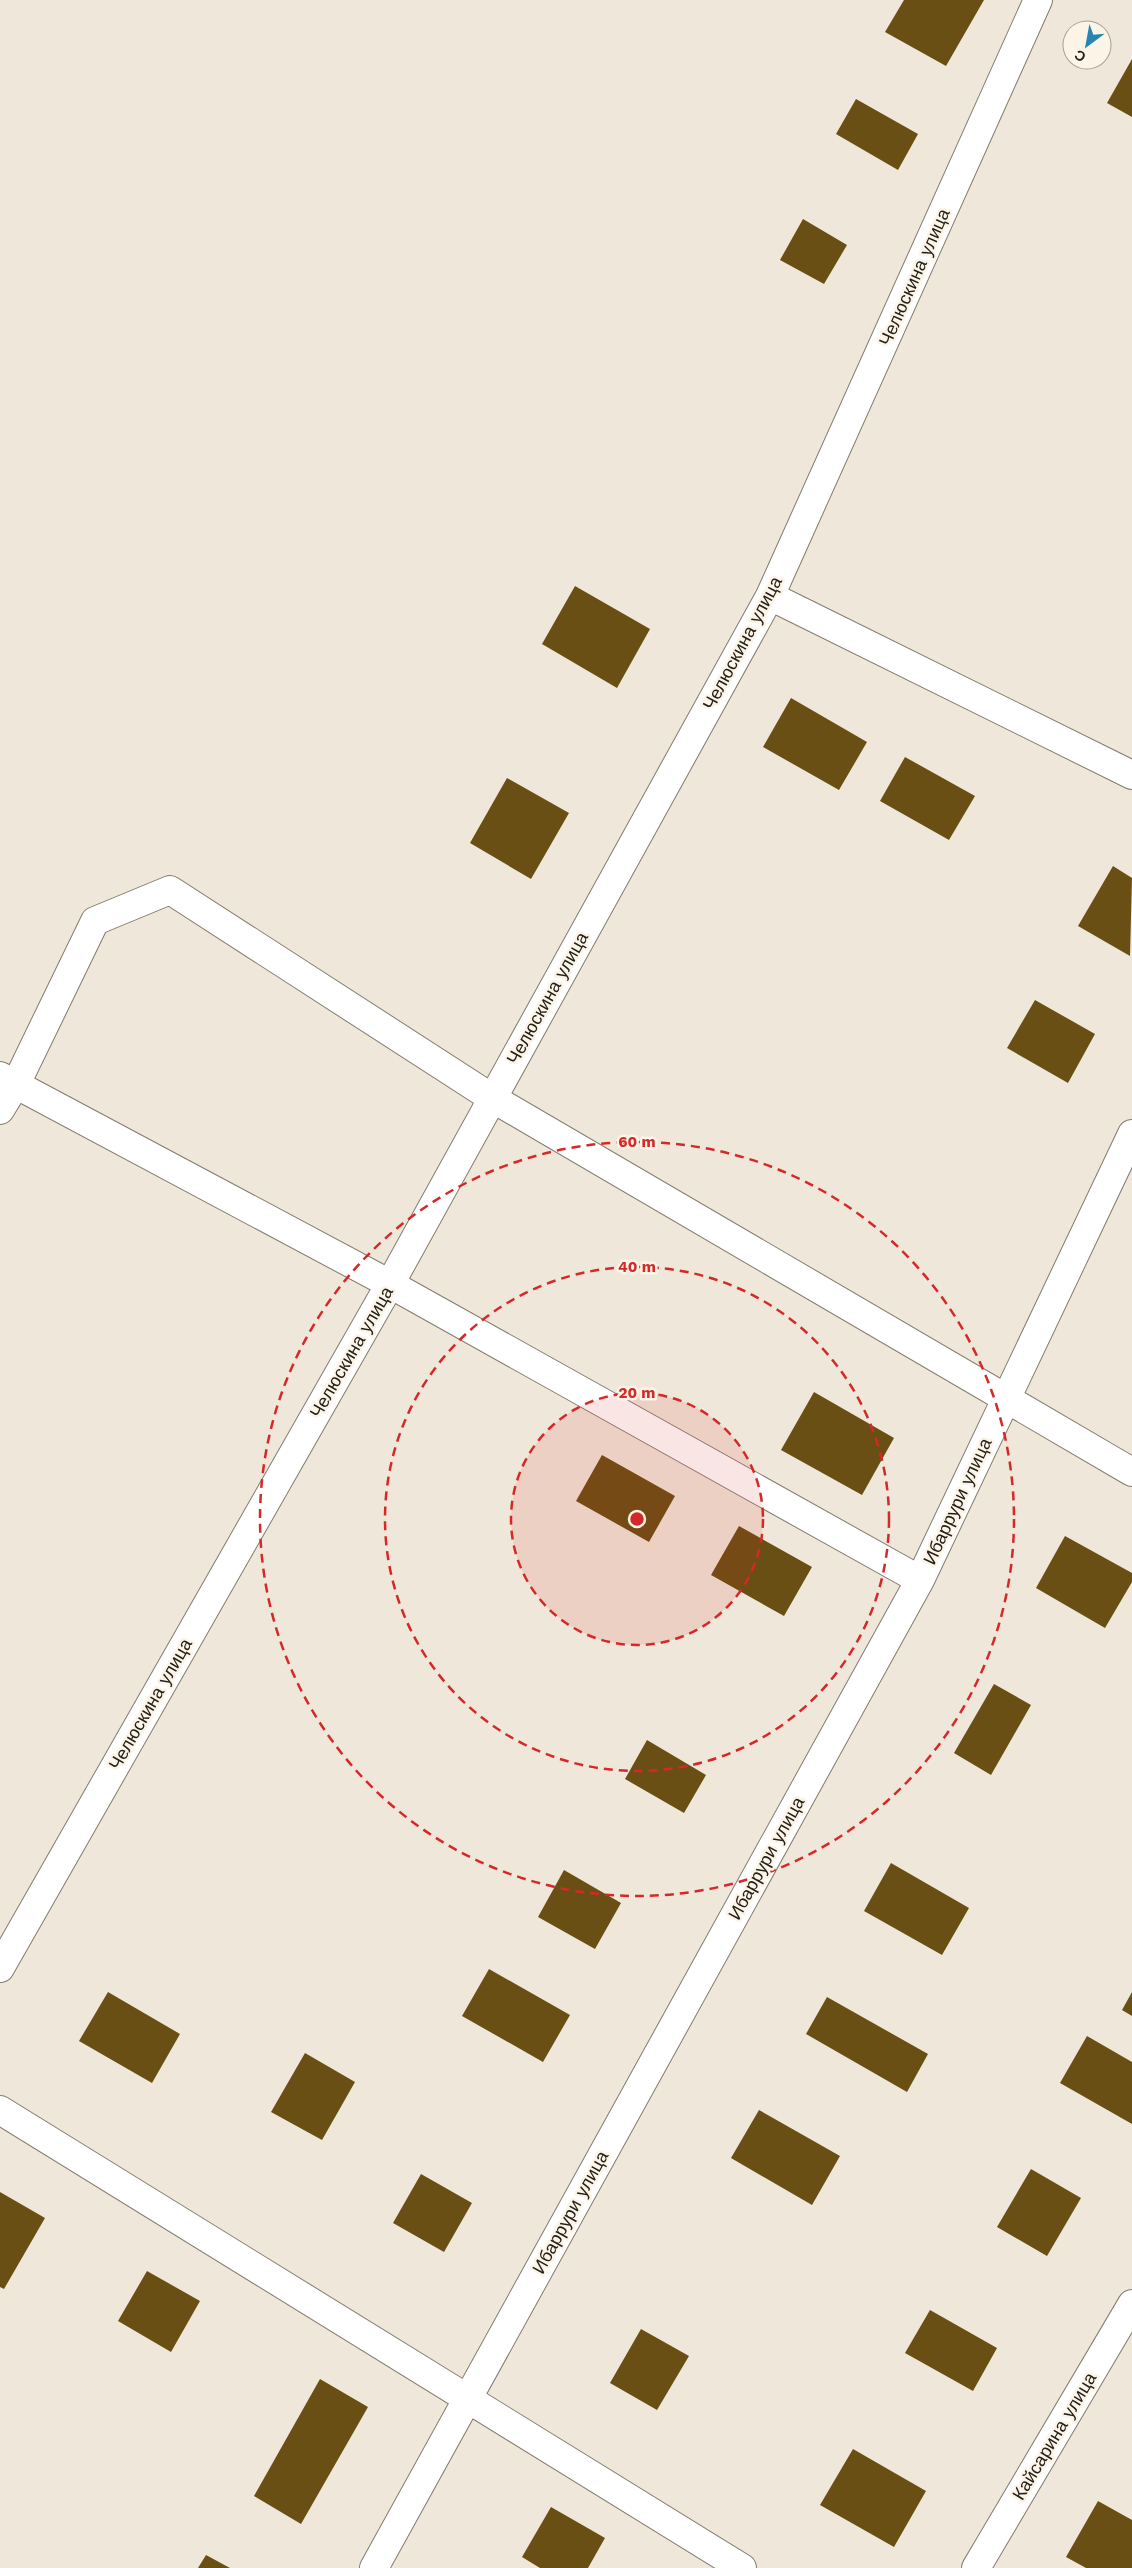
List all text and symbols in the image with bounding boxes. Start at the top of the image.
north arrow [1062,20,1112,70]
text: С [1072,47,1089,65]
street label: Челюскина улица [874,204,954,349]
street label: Челюскина улица [698,572,786,713]
street label: Челюскина улица [502,927,593,1068]
text: 60 m [618,1133,656,1151]
text: 40 m [618,1258,656,1276]
street label: Челюскина улица [305,1282,398,1421]
text: 20 m [618,1384,656,1402]
street label: Ибаррури улица [919,1434,996,1568]
centre of rings [628,1510,646,1528]
street label: Челюскина улица [104,1634,197,1773]
street label: Ибаррури улица [724,1792,809,1923]
street label: Ибаррури улица [528,2146,613,2277]
street label: Кайсарина улица [1008,2368,1101,2504]

